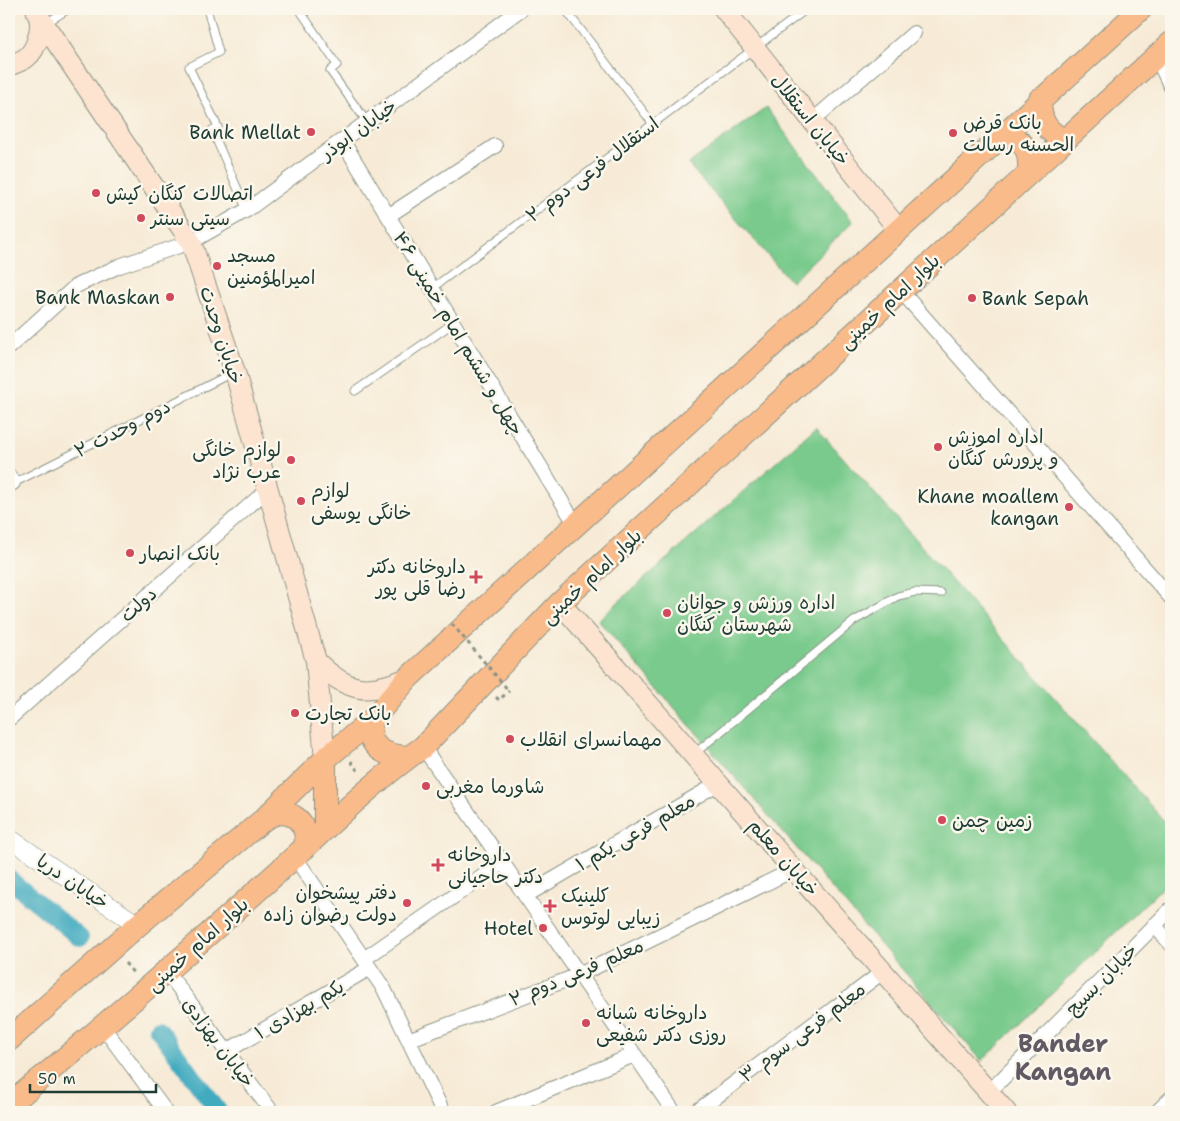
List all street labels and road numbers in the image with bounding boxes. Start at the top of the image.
street label: خیابان استقلال [766,68,855,171]
street label: خیابان ابوذر [313,93,402,167]
street label: استقلال فرعی دوم ۲ [521,111,665,229]
street label: چهل و ششم امام خمینی ۴۶ [386,227,529,441]
street label: بلوار امام خمینی [834,248,947,356]
street label: خیابان وحدت [194,283,249,387]
street label: دوم وحدت ۲ [70,394,176,465]
street label: بلوار امام خمینی [536,523,649,631]
street label: دولت [115,581,162,627]
street label: معلم فرعی یکم ۱ [571,788,701,879]
street label: خیابان معلم [741,813,824,903]
street label: خیابان دریا [32,848,114,915]
street label: بلوار امام خمینی [141,892,255,998]
street label: معلم فرعی دوم ۲ [505,933,648,1014]
street label: خیابان بسیج [1060,938,1143,1021]
street label: یکم بهزادی ۱ [250,974,350,1047]
street label: معلم فرعی سوم ۳ [734,977,872,1090]
street label: خیابان بهزادی [177,992,261,1092]

